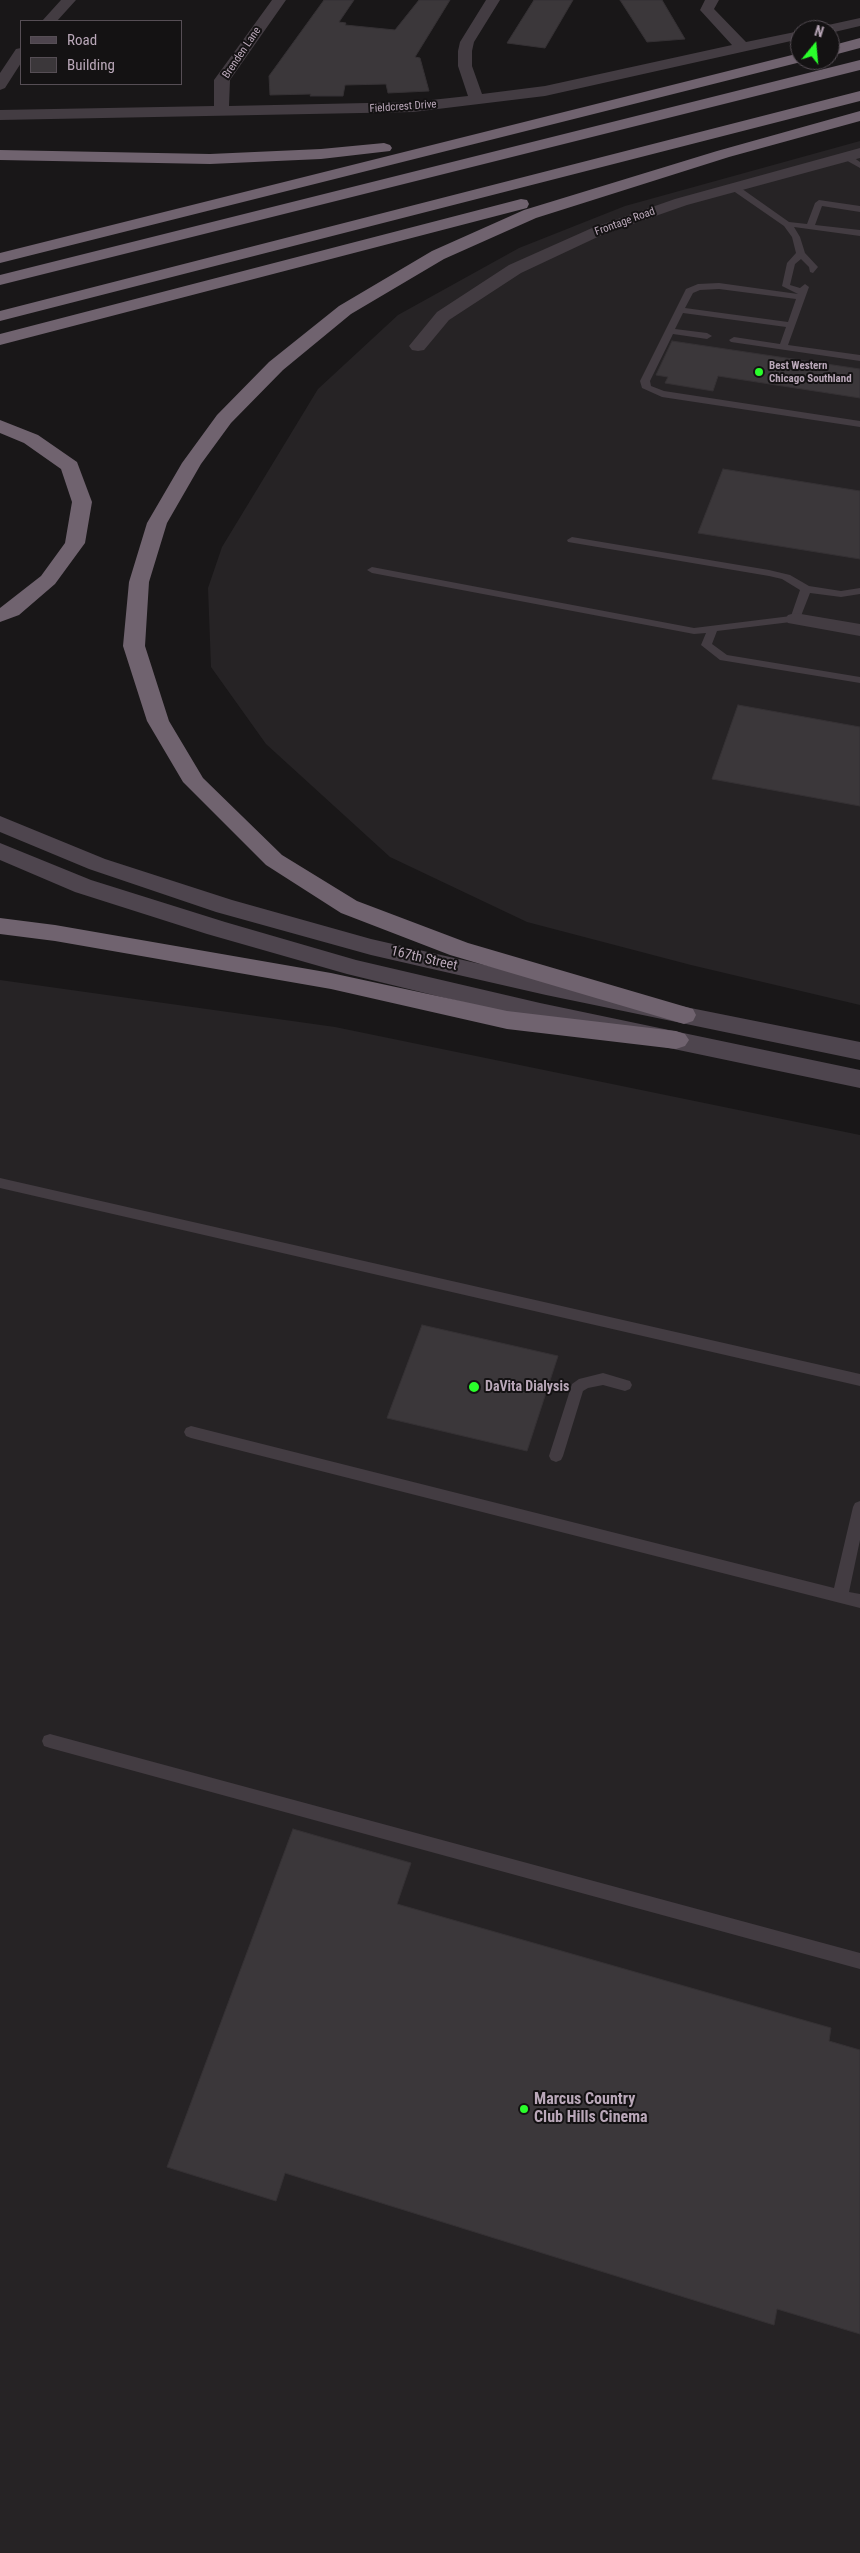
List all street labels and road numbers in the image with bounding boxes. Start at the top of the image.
street label: Brenden Lane [220,25,264,81]
street label: Fieldcrest Drive [369,98,437,116]
street label: Frontage Road [593,205,657,239]
street label: 167th Street [389,943,459,975]

